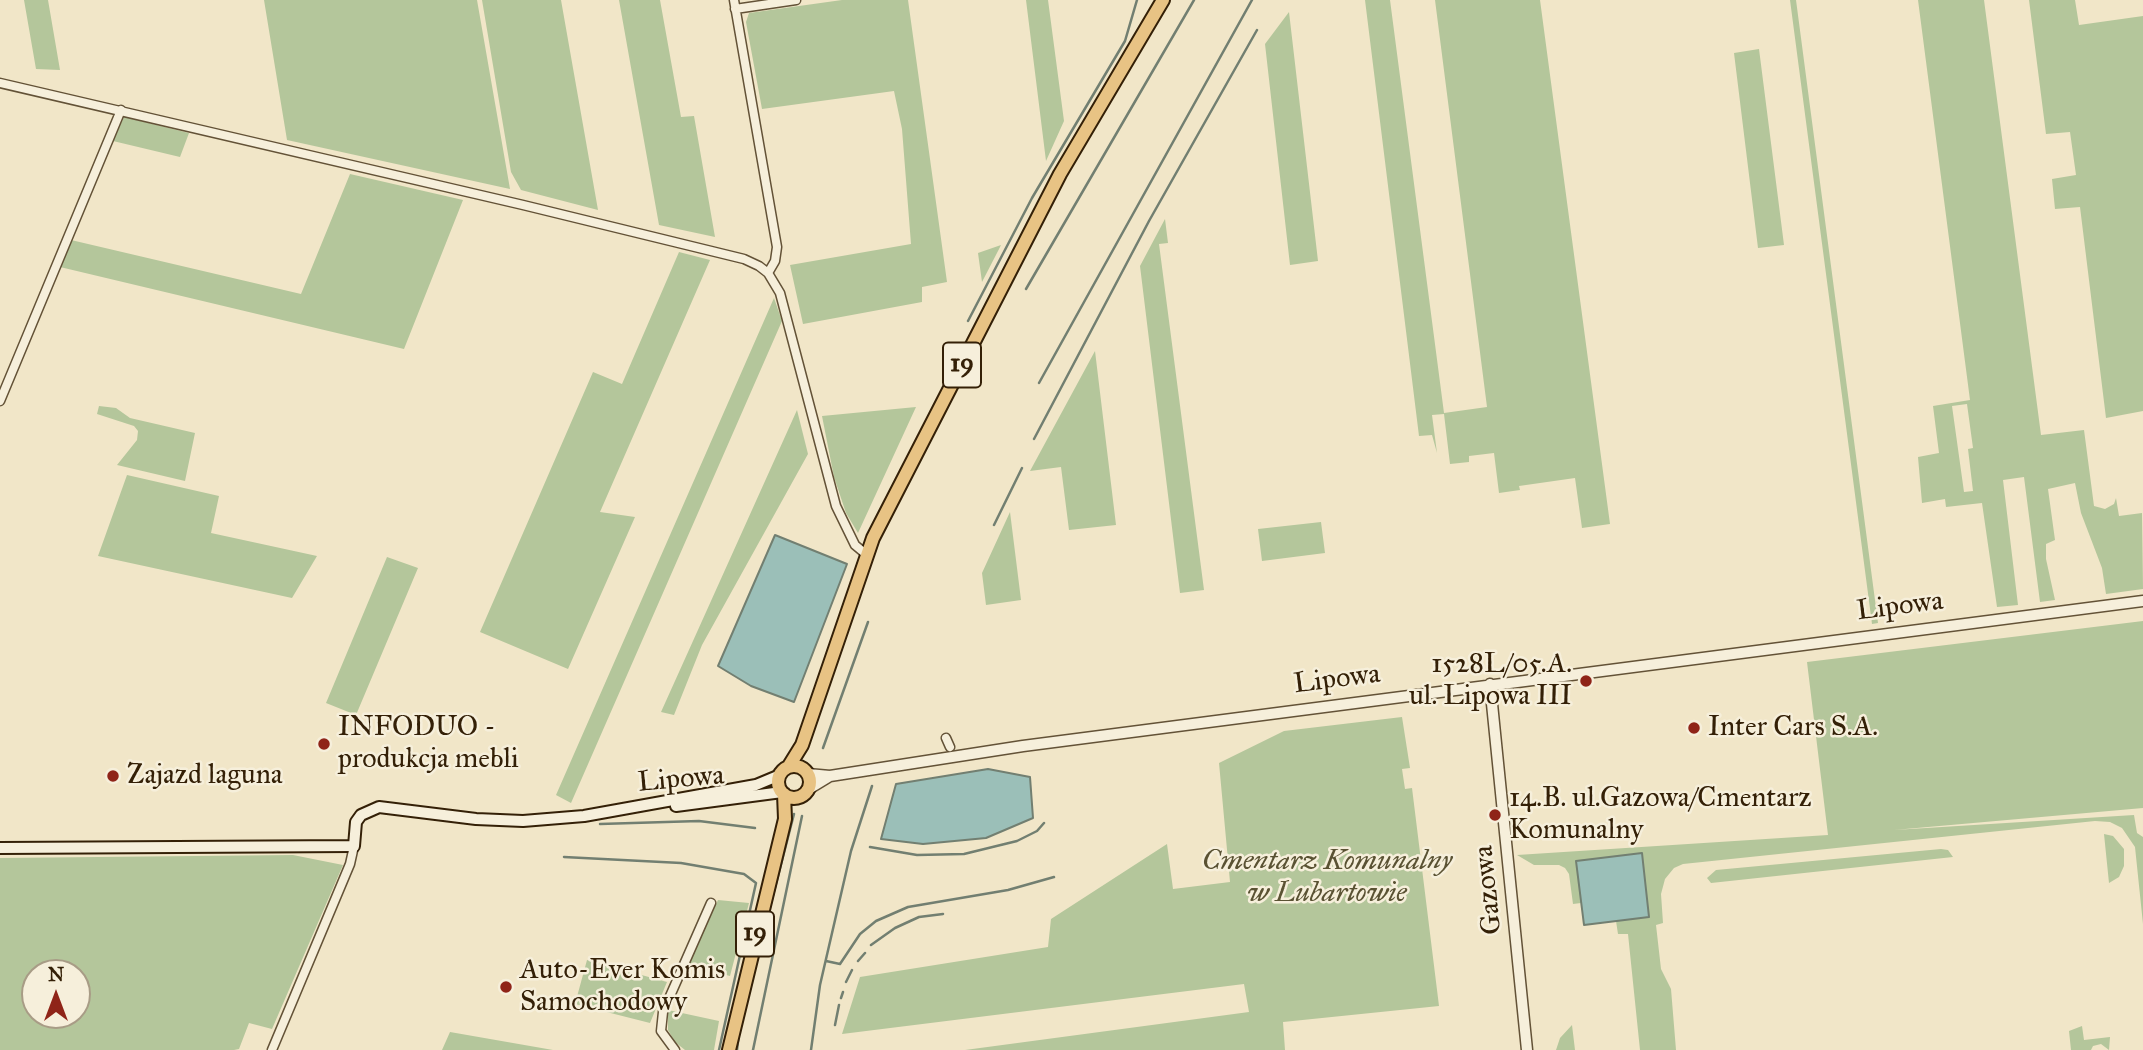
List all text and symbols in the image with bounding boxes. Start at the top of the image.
road number: 19 [943,342,981,388]
street label: Lipowa [1855,585,1945,629]
place label: 1528L/05.A. ul. Lipowa III [1409,648,1572,714]
street label: Lipowa [1292,658,1382,702]
marker: 1528L/05.A. ul. Lipowa III [1578,673,1594,689]
place label: INFODUO - produkcja mebli [338,711,519,777]
place label: Inter Cars S.A. [1708,711,1878,745]
marker: Inter Cars S.A. [1686,720,1702,736]
marker: INFODUO - produkcja mebli [316,736,332,752]
place label: Zajazd laguna [127,759,283,793]
street label: Lipowa [636,759,726,801]
marker: Zajazd laguna [105,768,121,784]
place label: 14.B. ul.Gazowa/Cmentarz Komunalny [1509,782,1812,848]
marker: 14.B. ul.Gazowa/Cmentarz Komunalny [1487,807,1503,823]
street label: Gazowa [1468,844,1510,936]
park label: Cmentarz Komunalny w Lubartowie [1202,845,1452,911]
road number: 19 [736,911,774,956]
place label: Auto-Ever Komis Samochodowy [520,954,725,1020]
north arrow [21,959,91,1029]
text: N [48,963,64,986]
marker: Auto-Ever Komis Samochodowy [498,979,514,995]

